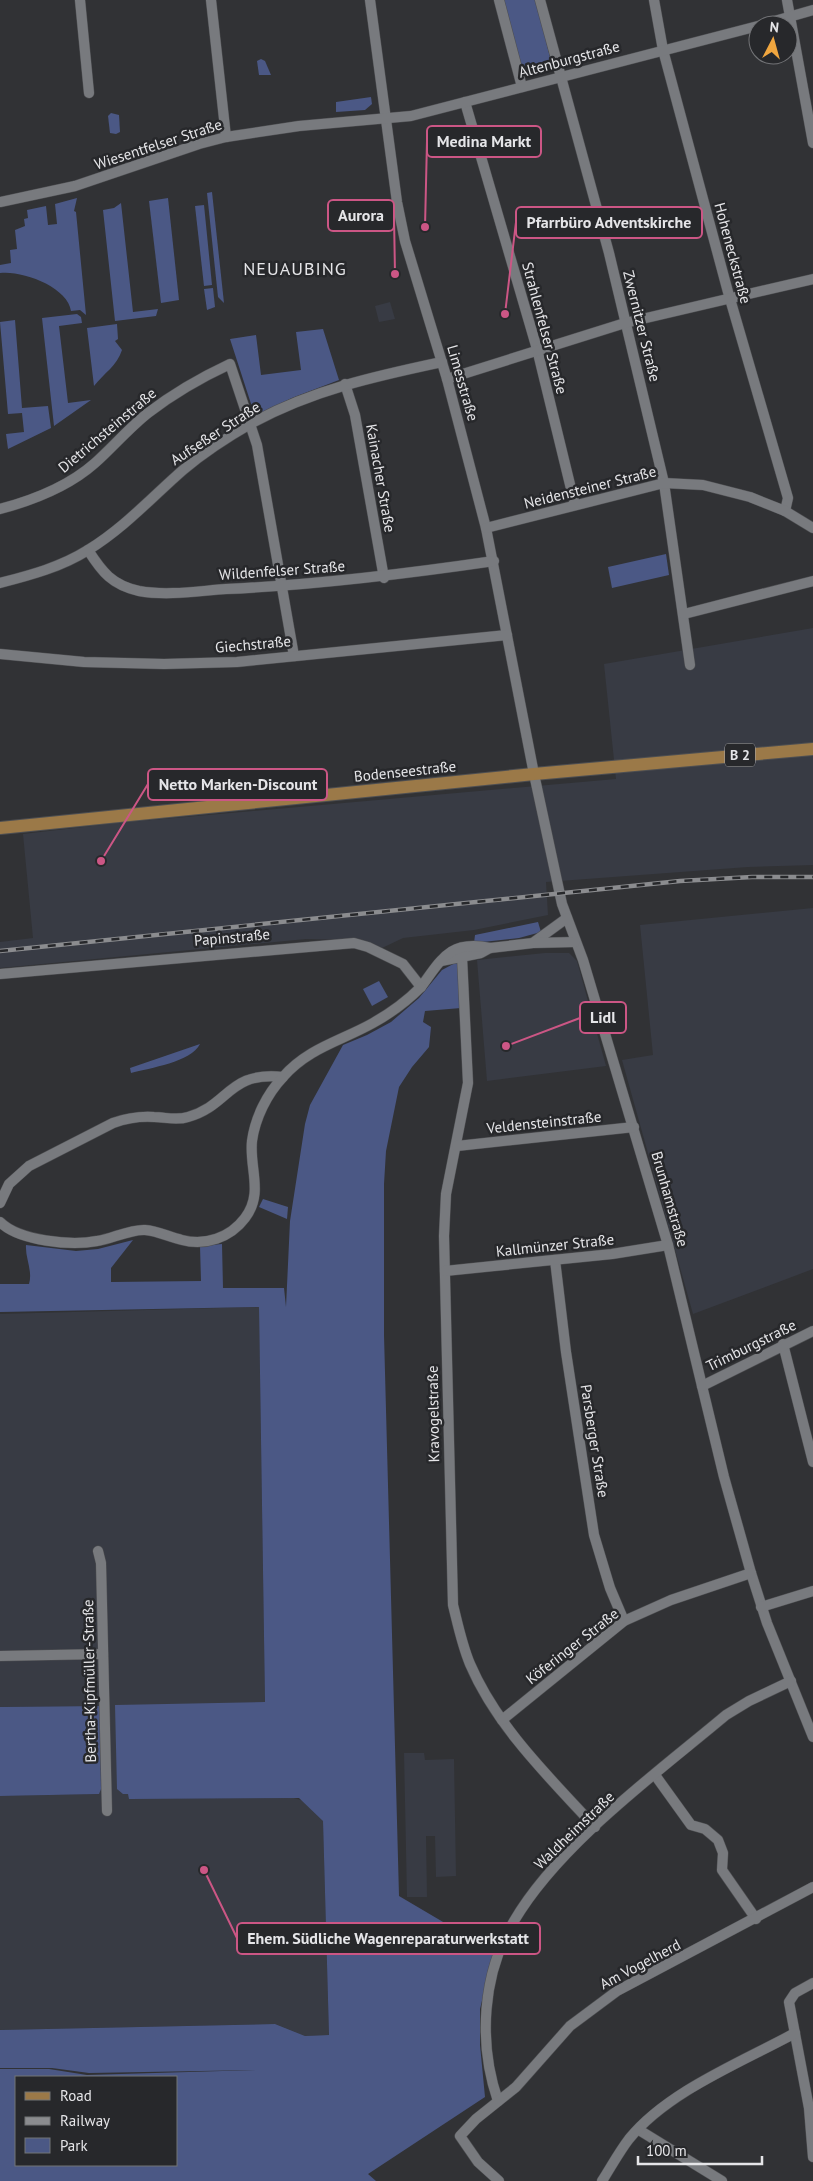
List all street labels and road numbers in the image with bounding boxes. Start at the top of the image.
street label: Altenburgstraße [516,36,622,82]
street label: Wiesentfelser Straße [92,114,224,174]
street label: Hoheneckstraße [710,200,756,306]
street label: Strahlenfelser Straße [518,260,572,396]
street label: Zwernitzer Straße [619,268,665,384]
street label: Limesstraße [443,343,483,423]
street label: Dietrichsteinstraße [54,383,160,477]
street label: Aufseßer Straße [167,397,263,469]
street label: Kainacher Straße [362,422,400,534]
street label: Neidensteiner Straße [522,461,658,513]
street label: Wildenfelser Straße [218,556,346,584]
street label: Giechstraße [214,631,292,657]
road number: B 2 [725,744,755,766]
street label: Bodenseestraße [353,756,457,786]
street label: Papinstraße [193,924,271,950]
street label: Veldensteinstraße [485,1107,602,1138]
street label: Brunhamstraße [647,1149,693,1249]
street label: Kallmünzer Straße [495,1229,615,1261]
street label: Trimburgstraße [703,1315,799,1375]
street label: Kravogelstraße [423,1365,443,1463]
street label: Parsberger Straße [577,1383,613,1499]
street label: Bertha-Kipfmüller-Straße [78,1599,100,1763]
street label: Köferinger Straße [522,1604,622,1688]
street label: Waldheimstraße [530,1787,618,1873]
street label: Am Vogelherd [596,1935,684,1993]

